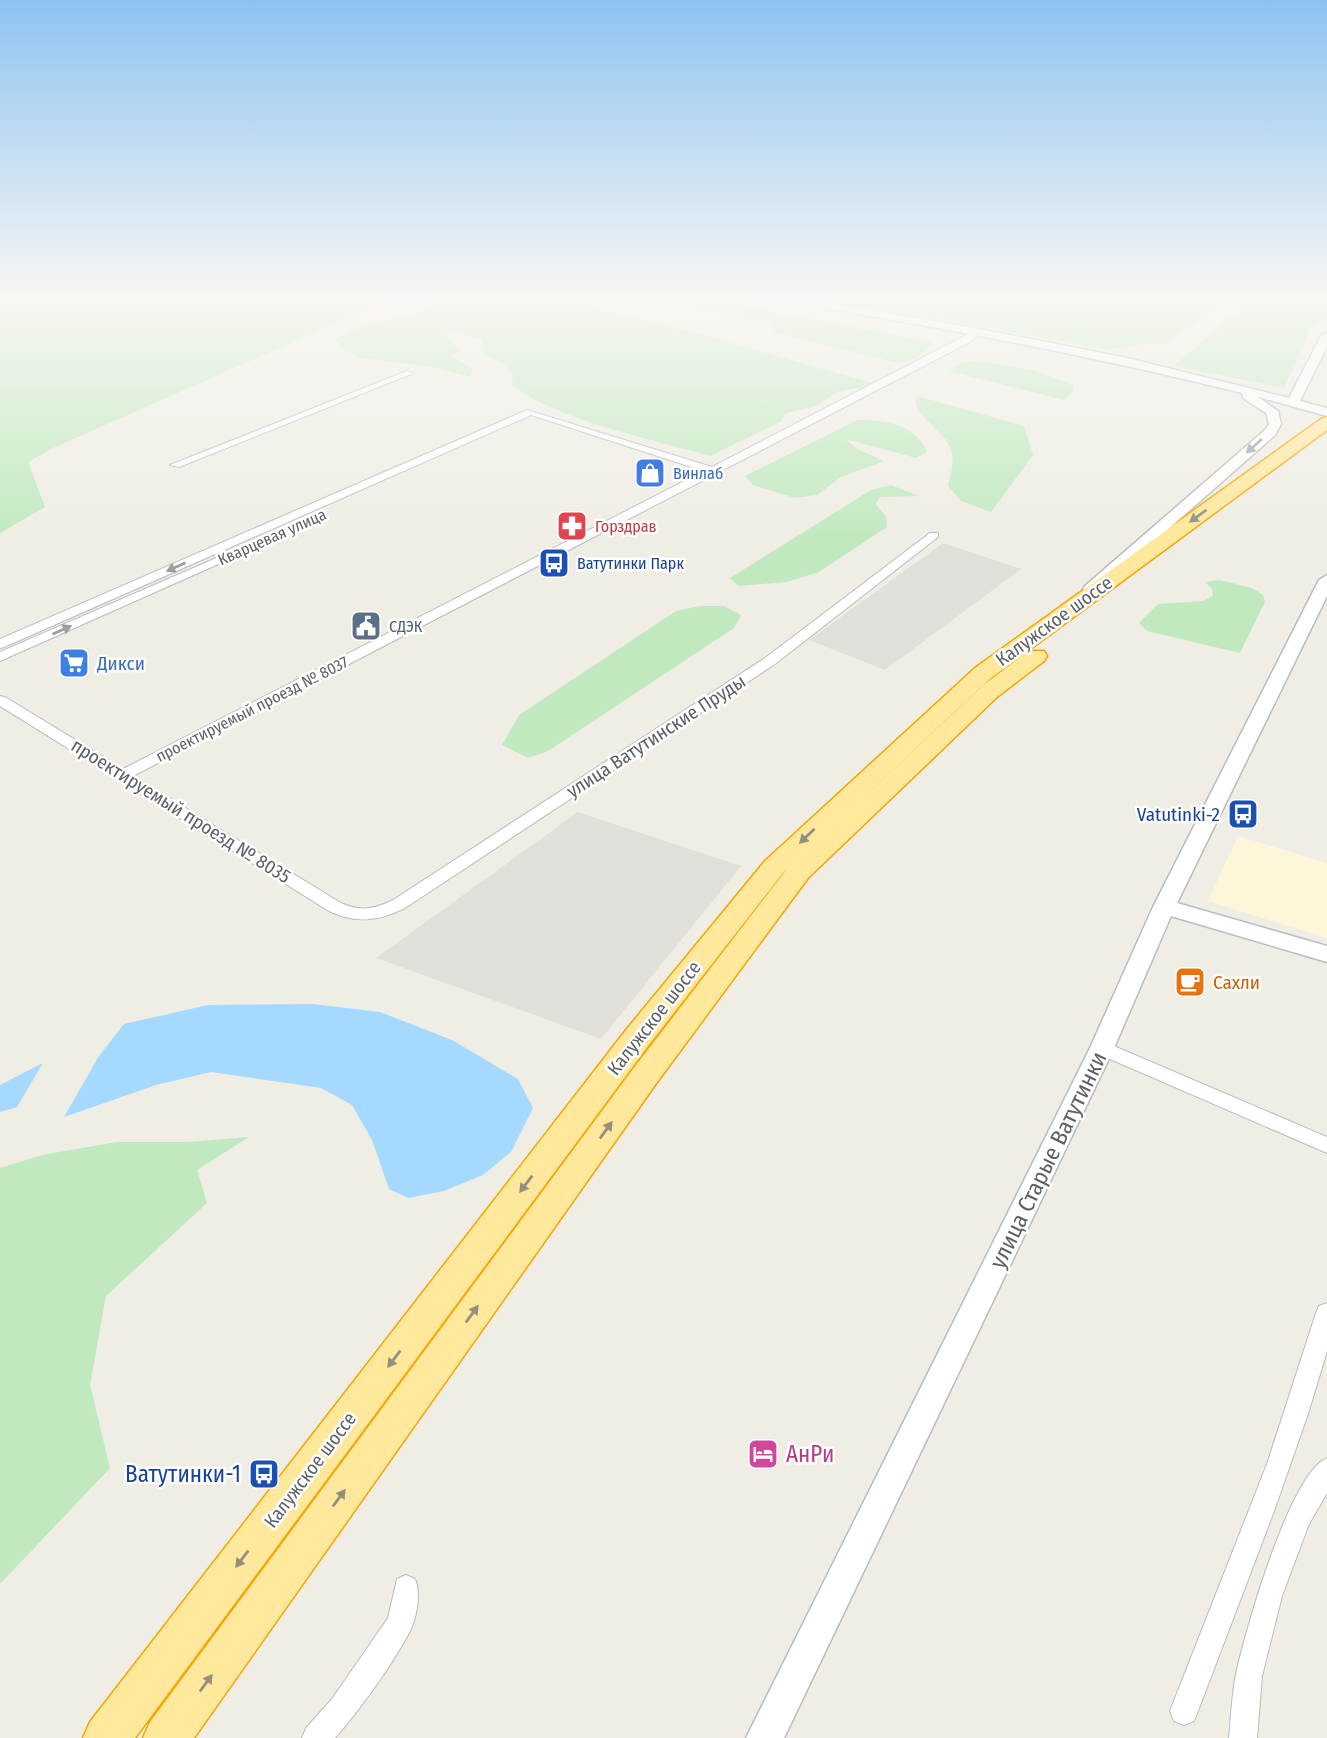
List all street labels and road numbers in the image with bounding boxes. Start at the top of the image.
street label: Кварцевая улица [215,505,329,569]
street label: Калужское шоссе [991,571,1117,671]
street label: проектируемый проезд № 8037 [153,652,352,766]
street label: улица Ватутинские Пруды [562,670,750,802]
street label: проектируемый проезд № 8035 [67,734,295,888]
street label: Калужское шоссе [602,956,706,1080]
street label: улица Старые Ватутинки [983,1047,1113,1273]
street label: Калужское шоссе [259,1408,361,1532]

